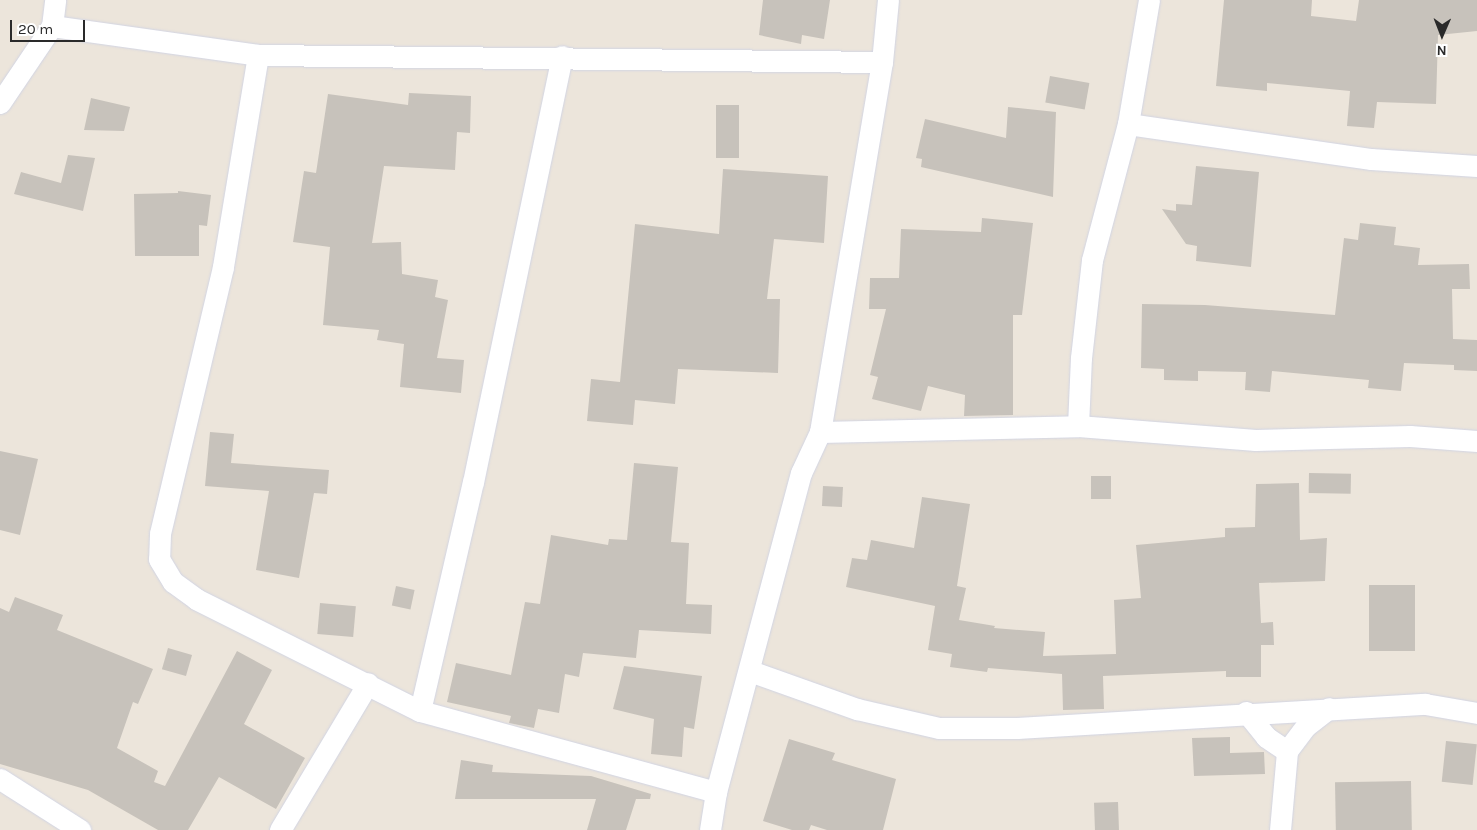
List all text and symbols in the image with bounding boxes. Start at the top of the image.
scale bar [12,10,88,42]
north arrow [1417,10,1467,60]
text: 20 m [18,20,53,38]
text: N [1437,42,1447,59]

